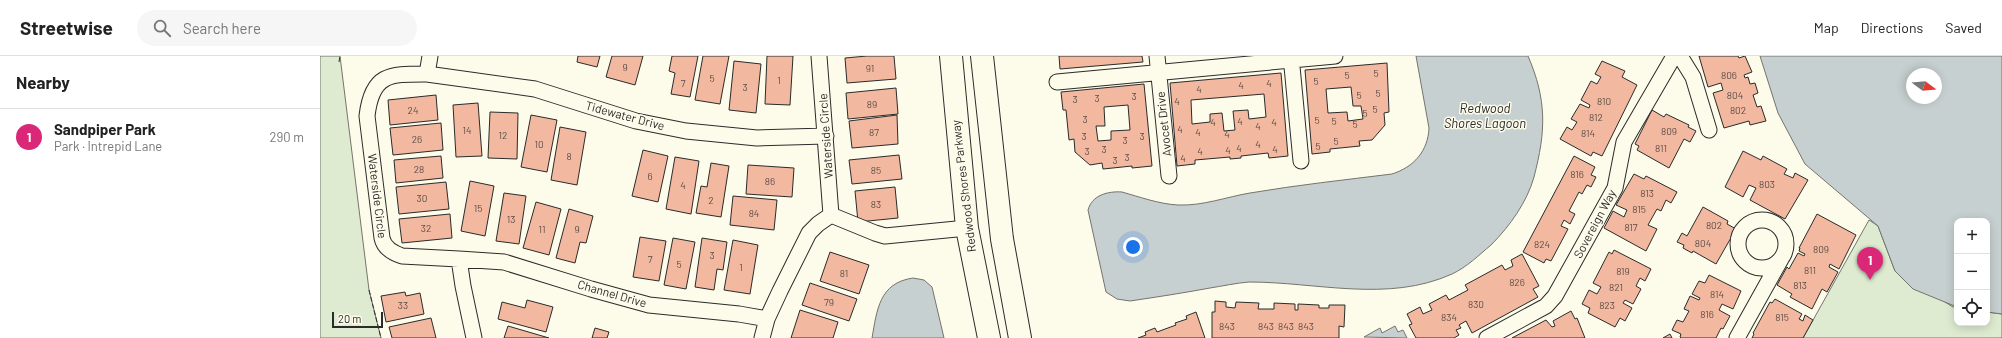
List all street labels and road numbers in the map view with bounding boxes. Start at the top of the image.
street label: Avocet Drive [1153,91,1173,157]
street label: Waterside Circle [815,93,835,179]
street label: Tidewater Drive [584,98,666,132]
street label: Redwood Shores Parkway [948,119,978,253]
street label: Waterside Circle [366,153,390,239]
street label: Sovereign Way [1570,186,1618,260]
street label: Channel Drive [576,277,648,310]

